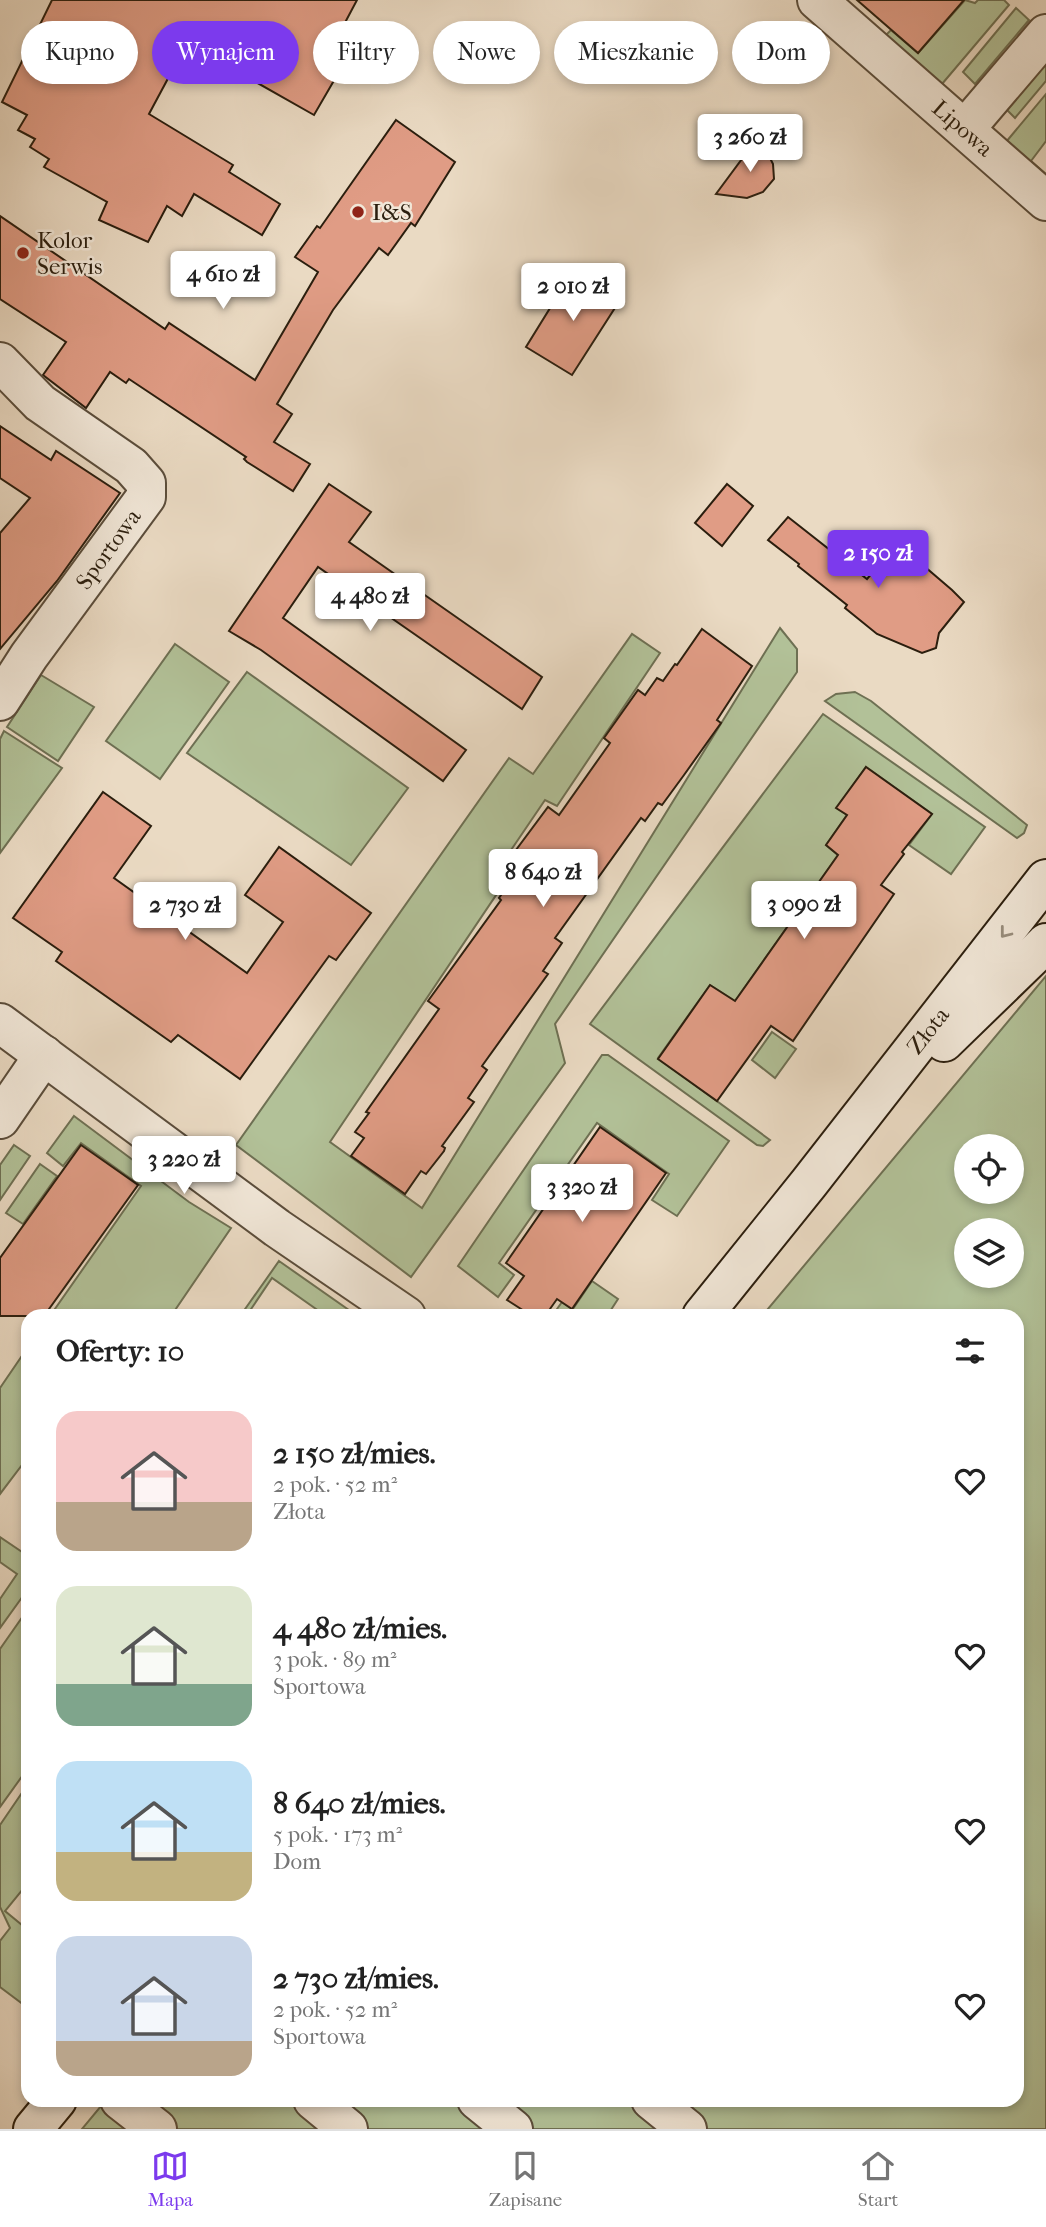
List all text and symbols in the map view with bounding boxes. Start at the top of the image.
chip: Kupno [21,21,138,84]
chip: Wynajem [152,21,299,84]
chip: Filtry [313,21,419,84]
chip: Nowe [433,21,540,84]
chip: Mieszkanie [554,21,718,84]
chip: Dom [732,21,830,84]
street label: Lipowa [927,95,999,162]
pin: 3 260 zł [678,114,822,174]
text: 3 260 zł [714,123,786,150]
place label: I&S [372,199,412,226]
marker: I&S [350,204,366,220]
place label: Kolor Serwis [37,227,103,280]
marker: Kolor Serwis [15,245,31,261]
pin: 4 610 zł [151,252,295,311]
text: 4 610 zł [186,260,260,287]
pin: 2 010 zł [501,264,645,323]
text: 2 010 zł [537,272,609,299]
street label: Sportowa [70,504,147,595]
pin: 2 150 zł [806,530,950,590]
text: 2 150 zł [844,539,912,566]
pin: 4 480 zł [298,574,442,633]
text: 4 480 zł [331,582,409,609]
pin: 8 640 zł [471,850,615,909]
text: 8 640 zł [505,858,581,885]
pin: 3 090 zł [732,881,876,941]
pin: 2 730 zł [113,883,257,942]
text: 3 090 zł [767,890,841,917]
text: 2 730 zł [149,891,221,918]
one-way arrow [1000,926,1013,938]
street label: Złota [902,1002,955,1060]
map controls [954,1134,1024,1288]
button: locate [954,1134,1024,1204]
pin: 3 220 zł [112,1136,256,1196]
text: 3 220 zł [148,1145,220,1172]
pin: 3 320 zł [510,1164,654,1224]
text: 3 320 zł [547,1173,617,1200]
button: layers [954,1218,1024,1288]
icon: filters [951,1332,989,1370]
text: Oferty: 10 [56,1334,184,1369]
text: 2 150 zł/mies. [273,1436,435,1471]
icon: home [112,1439,196,1523]
icon: heart [951,1462,989,1500]
text: 2 pok. · 52 m² [273,1471,397,1498]
text: Złota [273,1498,325,1525]
text: 4 480 zł/mies. [273,1611,447,1646]
icon: home [112,1614,196,1698]
icon: heart [951,1637,989,1675]
text: 3 pok. · 89 m² [273,1646,397,1673]
text: Sportowa [273,1673,366,1700]
text: 8 640 zł/mies. [273,1786,446,1821]
icon: home [112,1789,196,1873]
icon: heart [951,1812,989,1850]
text: 5 pok. · 173 m² [273,1821,402,1848]
text: Dom [273,1848,321,1875]
text: 2 730 zł/mies. [273,1961,439,1996]
icon: home [112,1964,196,2048]
icon: heart [951,1987,989,2025]
text: 2 pok. · 52 m² [273,1996,397,2023]
text: Sportowa [273,2023,366,2050]
tab: Mapa [148,2147,193,2211]
tab: Zapisane [489,2147,562,2211]
tab: Start [858,2147,898,2211]

